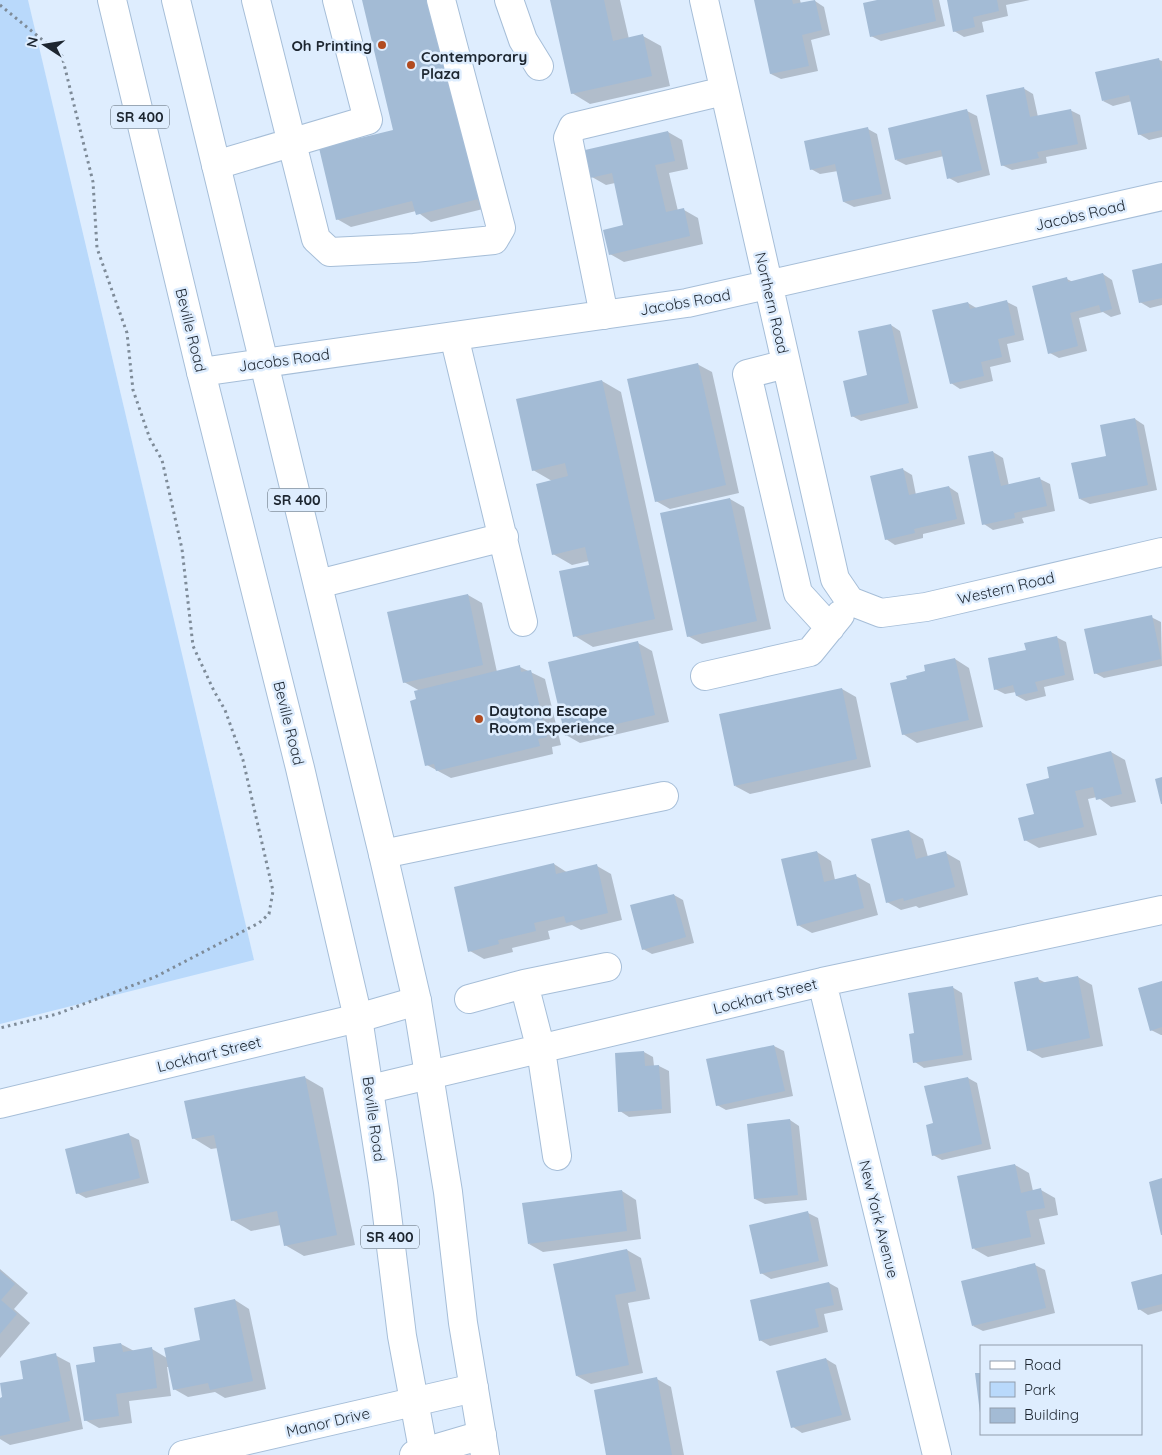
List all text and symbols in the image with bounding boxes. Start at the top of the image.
north arrow [20,20,70,70]
text: N [22,35,42,49]
place label: Oh Printing [291,36,372,55]
marker: Oh Printing [376,39,388,51]
place label: Contemporary Plaza [421,47,527,83]
marker: Contemporary Plaza [405,59,417,71]
road number: SR 400 [111,105,169,128]
street label: Jacobs Road [1033,195,1127,235]
street label: Northern Road [751,250,793,356]
street label: Jacobs Road [638,285,732,319]
street label: Beville Road [171,286,211,374]
street label: Jacobs Road [237,344,331,376]
road number: SR 400 [268,488,326,512]
street label: Western Road [956,568,1056,608]
street label: Beville Road [269,679,309,767]
place label: Daytona Escape Room Experience [489,701,615,737]
marker: Daytona Escape Room Experience [473,713,485,725]
street label: Lockhart Street [711,974,819,1018]
street label: Lockhart Street [155,1032,263,1076]
street label: Beville Road [359,1075,389,1163]
street label: New York Avenue [855,1158,903,1280]
road number: SR 400 [361,1226,419,1248]
legend [980,1345,1142,1435]
text: Road [1024,1355,1061,1374]
text: Park [1024,1380,1056,1399]
street label: Manor Drive [284,1403,372,1441]
text: Building [1024,1405,1079,1424]

